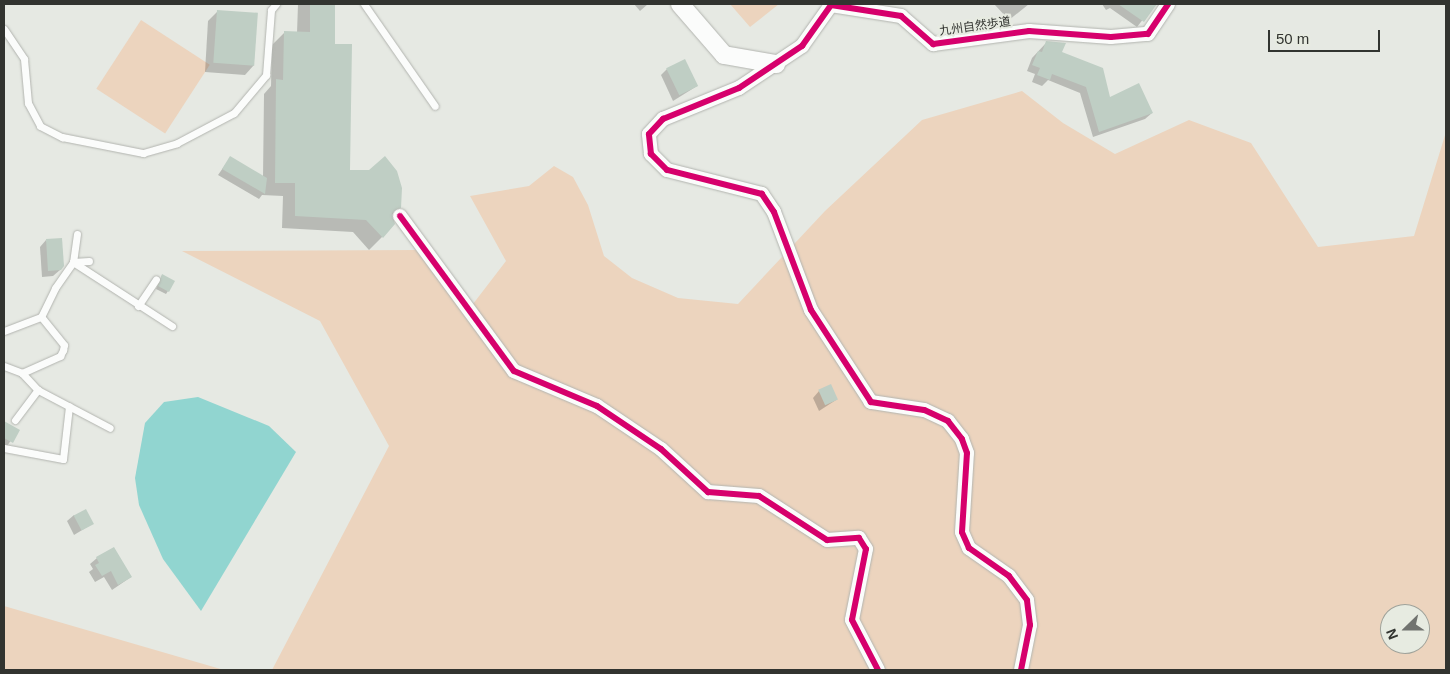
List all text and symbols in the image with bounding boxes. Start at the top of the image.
street label: 九州自然歩道 [938,15,1012,39]
scale bar [1270,20,1382,52]
text: 50 m [1276,30,1309,47]
north arrow [1380,604,1430,654]
text: N [1383,627,1401,642]

